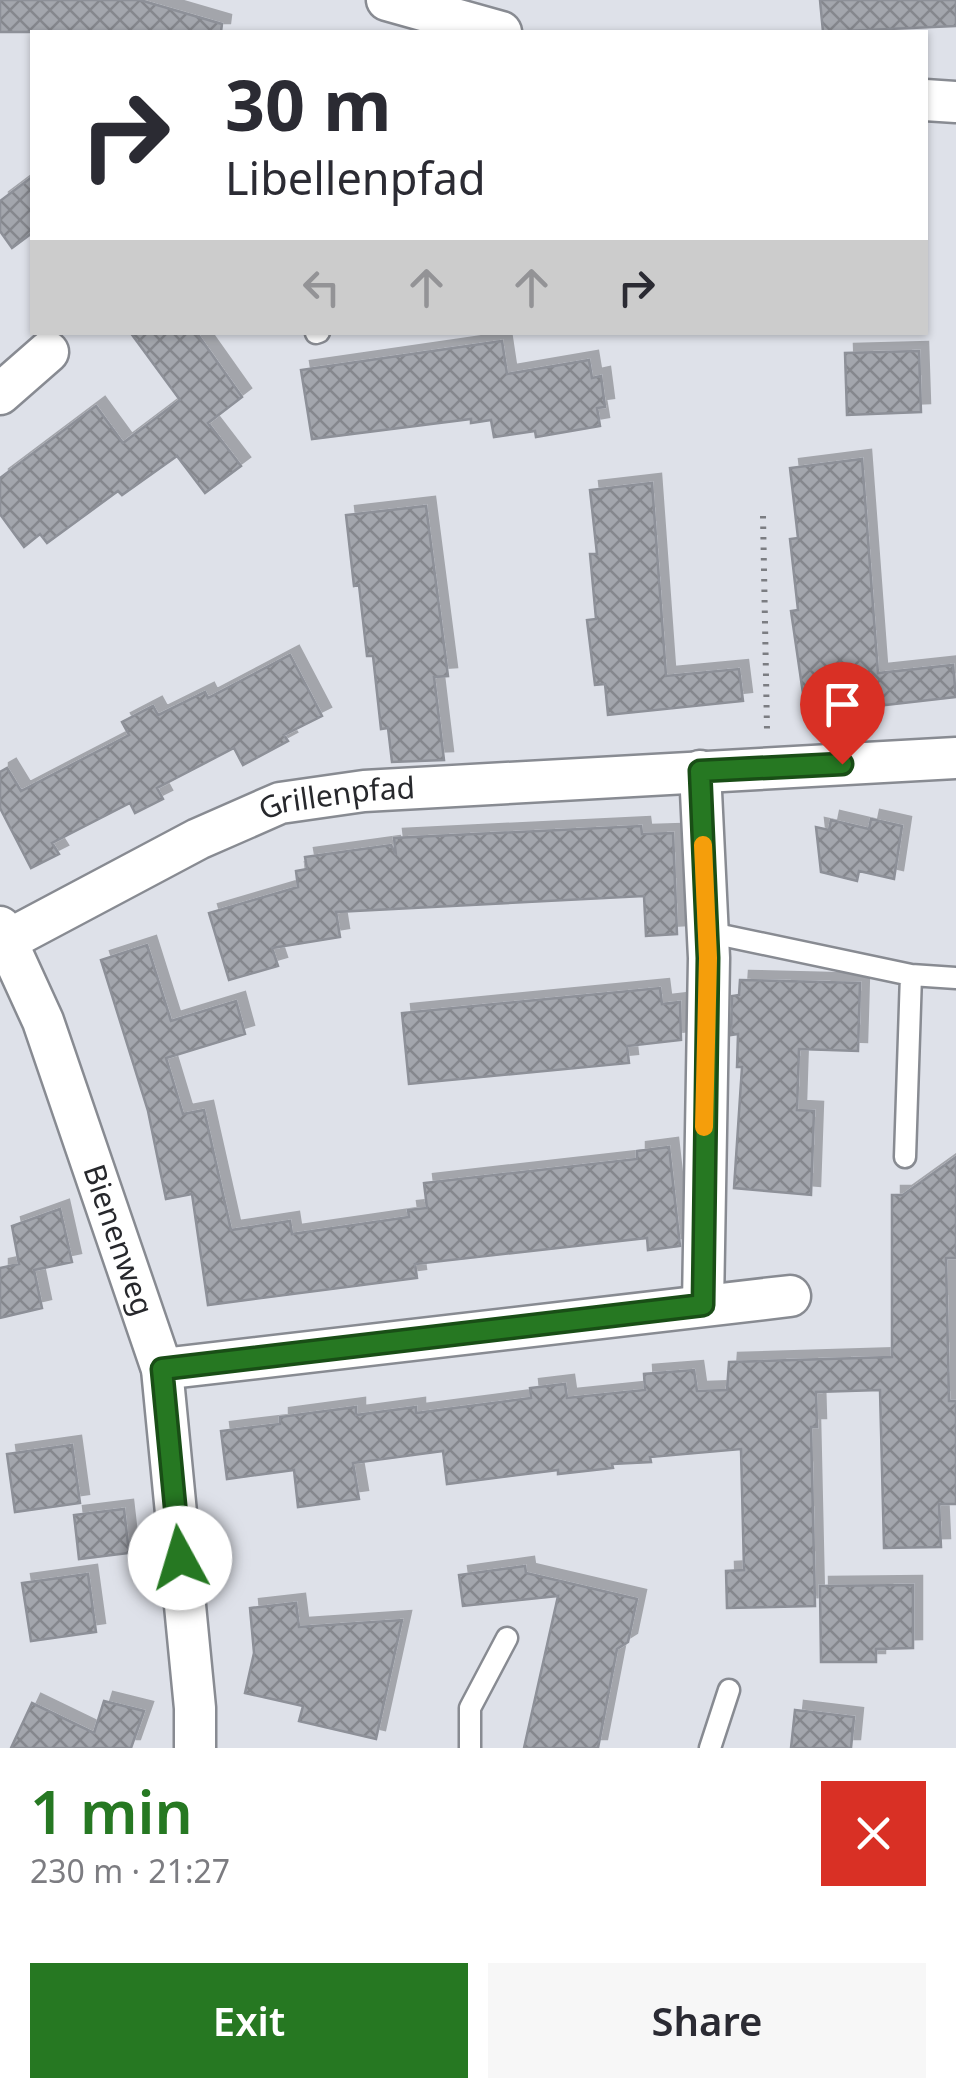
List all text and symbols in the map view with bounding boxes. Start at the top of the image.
text: 30 m [225,56,392,152]
icon: right [60,70,190,200]
text: Libellenpfad [225,147,486,208]
icon: left [294,260,349,315]
icon: ahead [399,260,454,315]
icon: ahead [504,260,559,315]
icon: right [609,260,664,315]
pin [800,662,885,765]
icon: arrive [815,677,870,732]
street label: Grillenpfad [252,766,416,829]
street label: Bienenweg [75,1159,164,1321]
position arrow [128,1506,232,1610]
text: 1 min [30,1770,193,1852]
button: close [821,1781,926,1886]
text: 230 m · 21:27 [30,1849,230,1892]
button: Exit [30,1963,468,2078]
button: Share [488,1963,926,2078]

